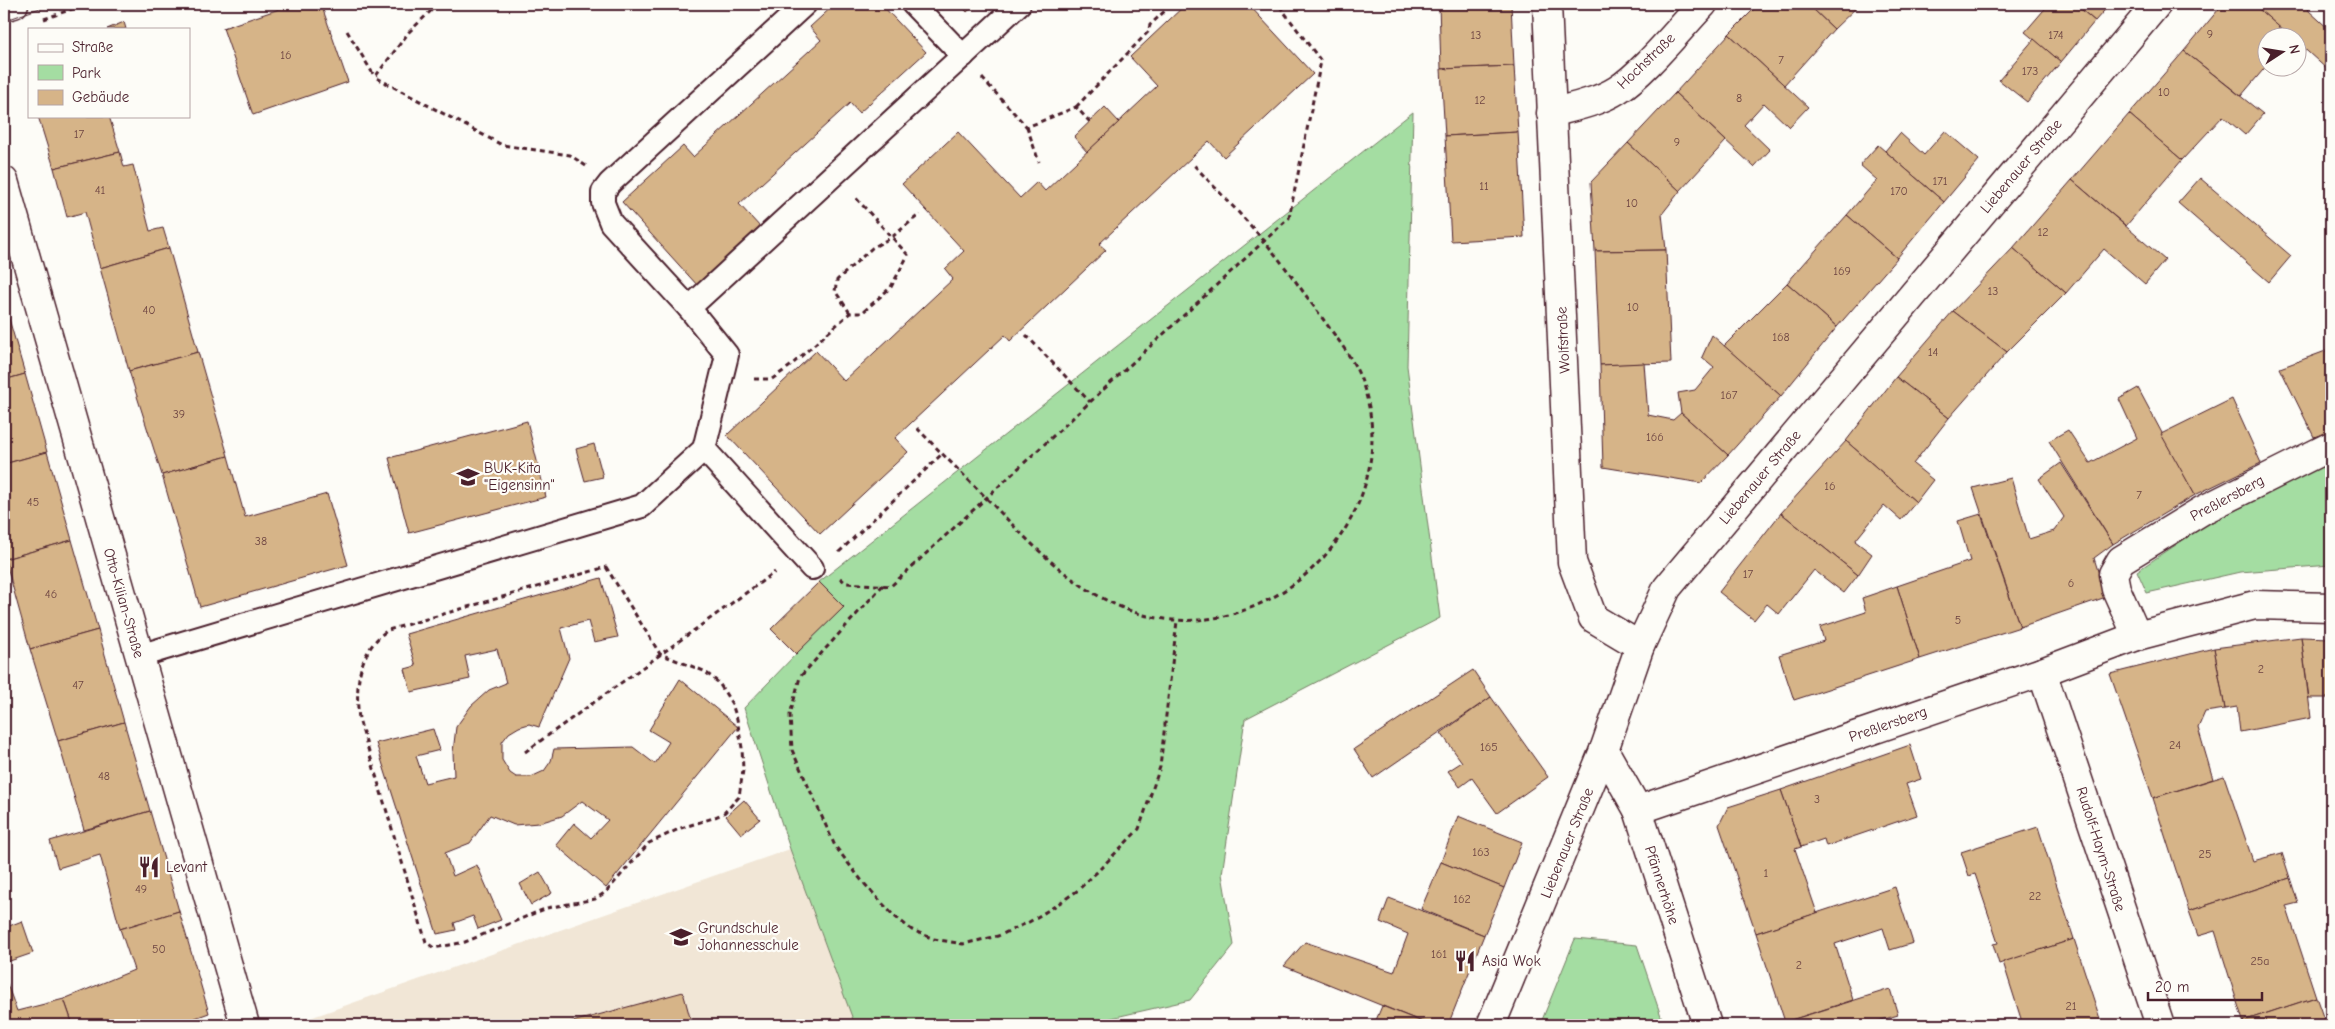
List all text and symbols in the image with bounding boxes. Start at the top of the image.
house number: 9 [2207,27,2213,41]
legend [28,28,190,118]
house number: 13 [1471,28,1481,42]
house number: 174 [2048,28,2064,42]
north arrow [2258,28,2308,78]
street label: Hochstraße [1613,29,1679,93]
text: Straße [72,38,114,56]
text: N [2285,43,2303,56]
house number: 16 [280,48,292,62]
house number: 7 [1778,53,1784,67]
text: Park [72,64,101,82]
house number: 173 [2022,64,2038,78]
house number: 10 [2158,85,2170,99]
text: Gebäude [72,88,130,106]
house number: 8 [1736,91,1742,105]
house number: 12 [1474,93,1486,107]
street label: Liebenauer Straße [1976,115,2066,217]
house number: 17 [74,127,85,141]
house number: 9 [1674,135,1680,149]
house number: 171 [1932,174,1948,188]
house number: 11 [1479,179,1489,193]
house number: 41 [95,183,106,197]
house number: 170 [1890,184,1908,198]
house number: 10 [1626,196,1638,210]
house number: 12 [2037,225,2049,239]
house number: 169 [1833,264,1851,278]
house number: 13 [1988,284,1998,298]
house number: 10 [1627,300,1639,314]
house number: 40 [142,303,156,317]
street label: Wolfstraße [1552,306,1574,374]
house number: 168 [1772,330,1790,344]
house number: 14 [1928,345,1938,359]
house number: 167 [1721,388,1738,402]
house number: 39 [173,407,185,421]
street label: Liebenauer Straße [1715,426,1805,528]
house number: 166 [1646,430,1664,444]
place label: BUK-Kita "Eigensinn" [484,459,555,494]
school or university icon: BUK-Kita "Eigensinn" [455,464,481,490]
street label: Preßlersberg [2187,471,2267,525]
house number: 16 [1824,479,1836,493]
house number: 7 [2136,488,2142,502]
house number: 45 [27,495,39,509]
house number: 38 [255,534,267,548]
street label: Otto-Kilian-Straße [100,546,148,661]
house number: 17 [1743,567,1754,581]
house number: 6 [2068,576,2074,590]
house number: 46 [45,587,57,601]
house number: 5 [1955,613,1961,627]
house number: 2 [2258,662,2264,676]
house number: 47 [72,678,84,692]
street label: Preßlersberg [1847,702,1929,746]
house number: 24 [2169,738,2181,752]
house number: 165 [1480,740,1498,754]
house number: 48 [98,769,110,783]
street label: Rudolf-Haym-Straße [2072,784,2130,914]
street label: Liebenauer Straße [1537,785,1598,901]
house number: 3 [1814,792,1820,806]
street label: Pfännerhöhe [1641,843,1683,927]
house number: 163 [1472,845,1490,859]
house number: 25 [2199,847,2211,861]
restaurant icon: Levant [136,854,162,880]
place label: Levant [166,858,208,876]
house number: 1 [1764,866,1769,880]
house number: 49 [135,882,147,896]
house number: 22 [2029,889,2041,903]
house number: 162 [1453,892,1471,906]
place label: Grundschule Johannesschule [698,919,799,954]
school or university icon: Grundschule Johannesschule [668,924,694,950]
house number: 50 [152,942,166,956]
house number: 161 [1431,947,1447,961]
restaurant icon: Asia Wok [1452,948,1478,974]
place label: Asia Wok [1482,952,1541,970]
house number: 25a [2251,954,2269,968]
house number: 2 [1796,958,1802,972]
scale bar [2148,969,2261,1001]
text: 20 m [2155,978,2189,996]
house number: 21 [2065,999,2077,1013]

